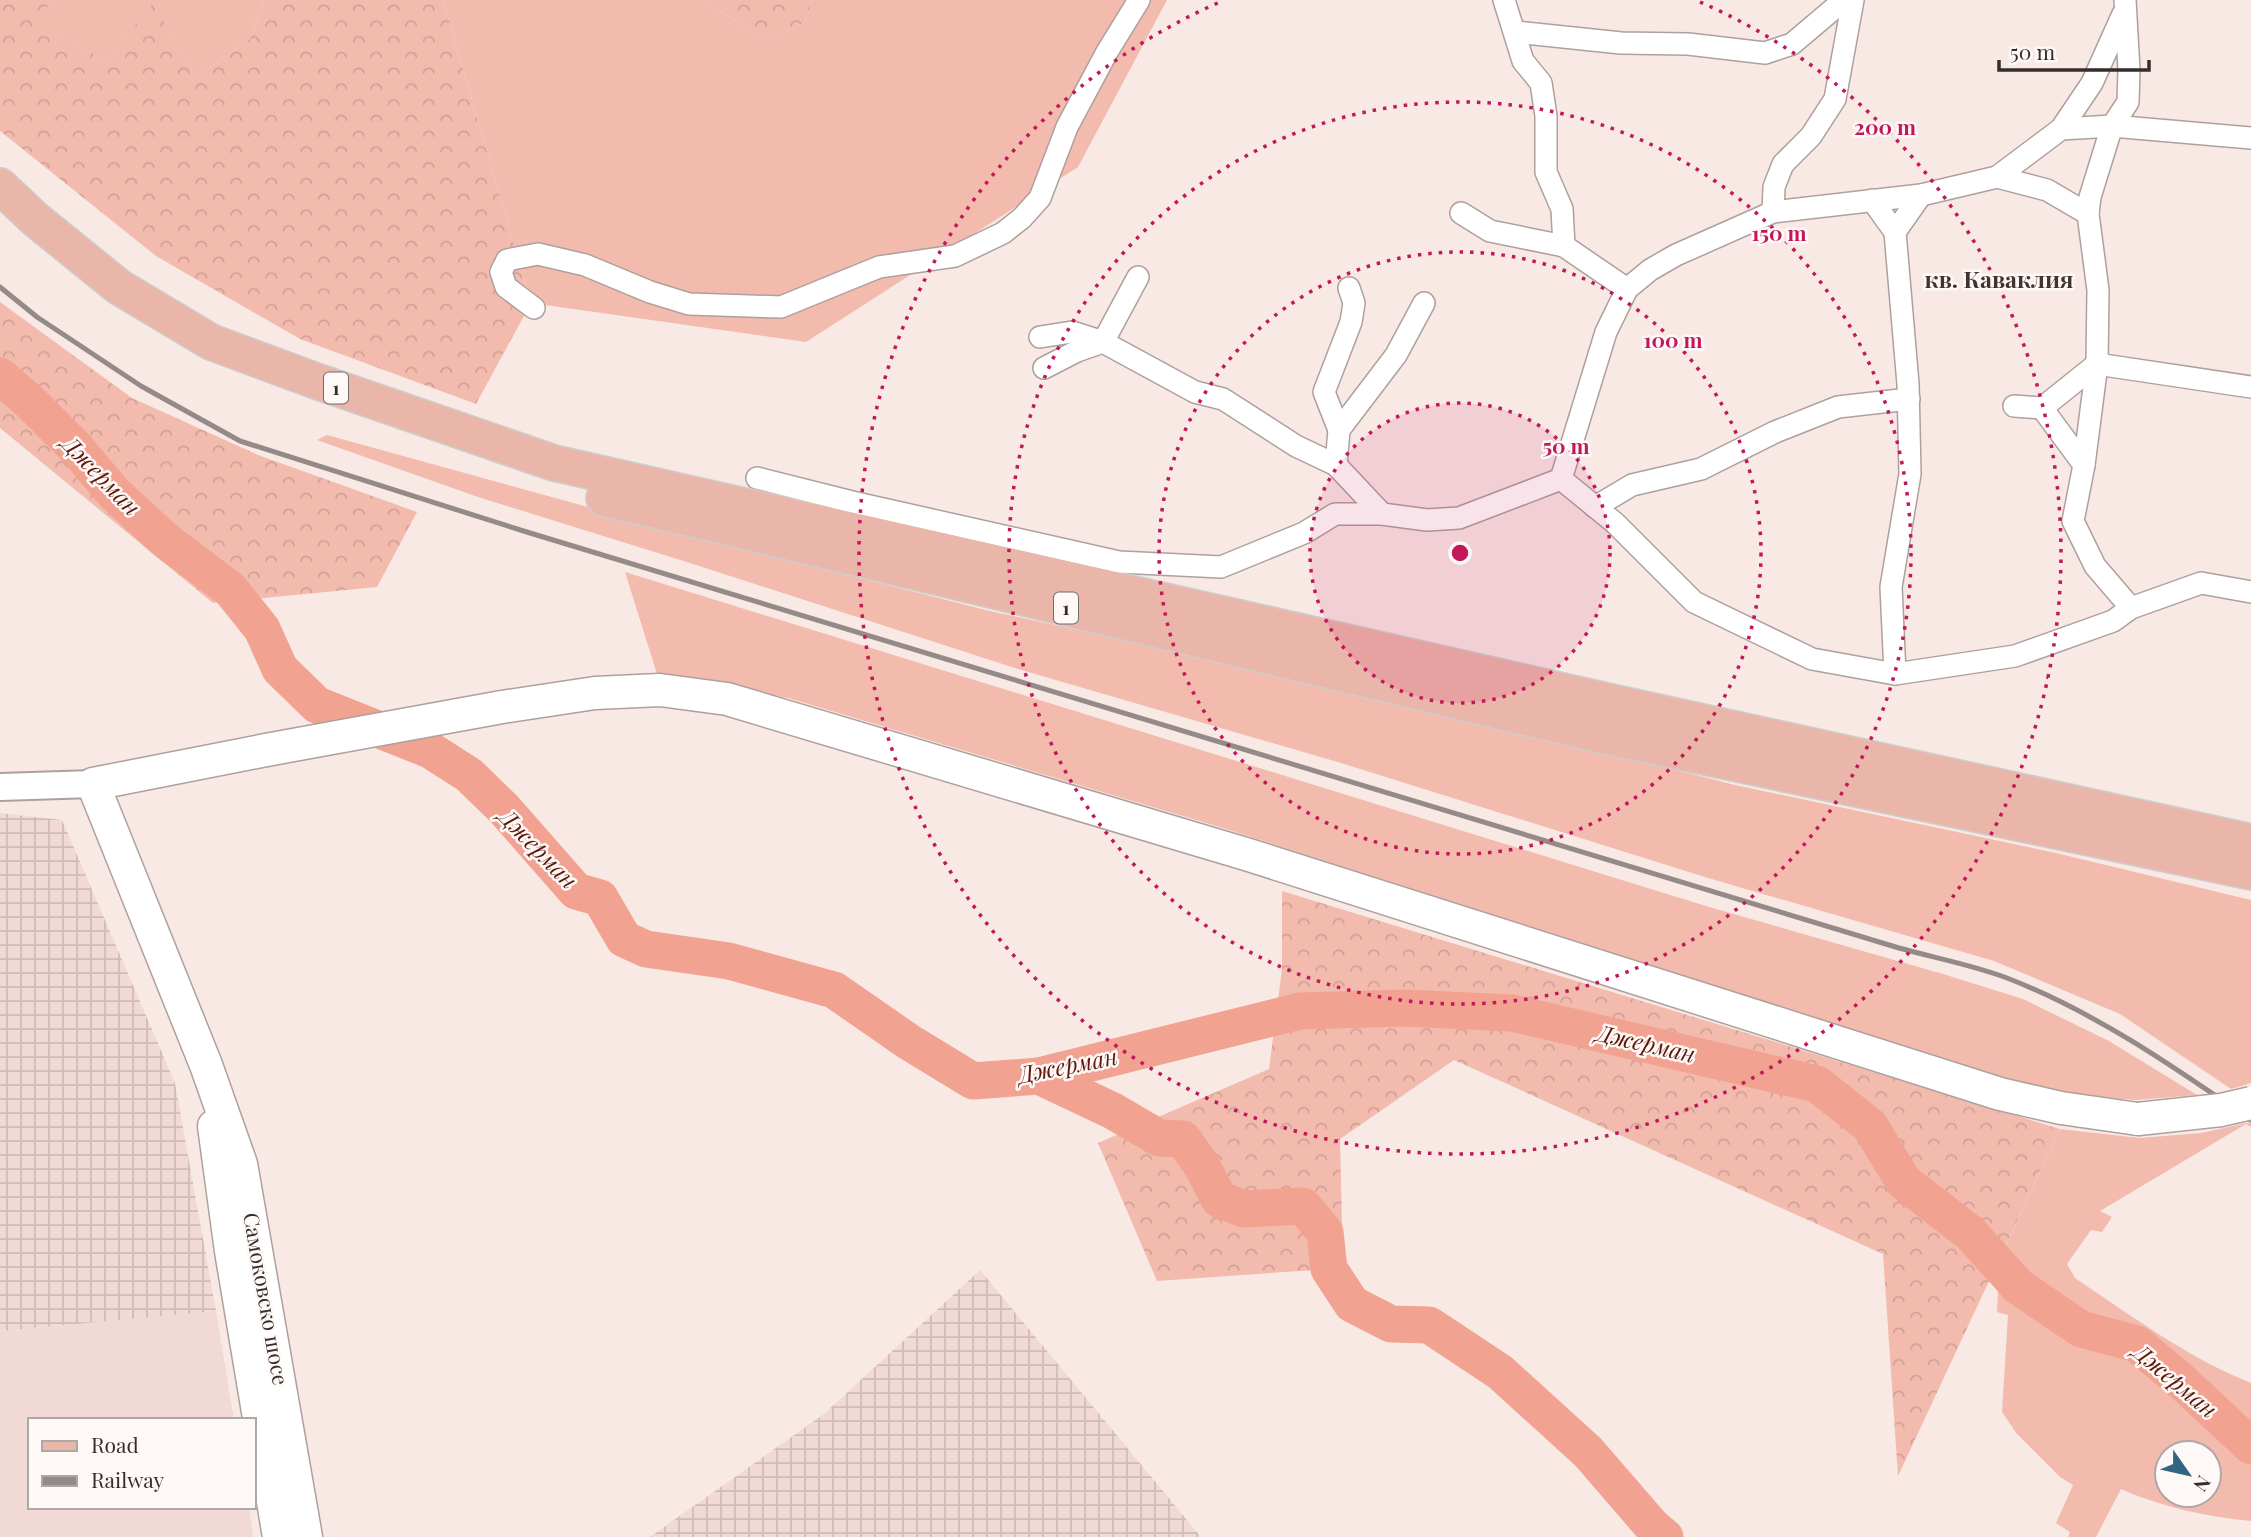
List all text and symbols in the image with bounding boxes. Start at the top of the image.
scale bar [1999,28,2150,72]
text: 50 m [2010,37,2056,65]
text: 200 m [1854,112,1916,140]
text: 150 m [1752,218,1806,246]
district label: кв. Каваклия [1925,263,2073,294]
text: 100 m [1643,325,1703,353]
road number: 1 [324,372,348,404]
water label: Джерман [53,425,148,522]
text: 50 m [1542,431,1590,459]
centre of rings [1448,541,1472,565]
road number: 1 [1054,593,1078,624]
water label: Джерман [490,798,585,895]
water label: Джерман [1590,1015,1699,1069]
water label: Джерман [1012,1040,1120,1090]
street label: Самоковско шосе [238,1210,296,1387]
water label: Джерман [2125,1333,2224,1424]
legend [28,1418,256,1509]
text: Road [91,1430,139,1458]
north arrow [2153,1439,2223,1509]
text: Railway [91,1465,165,1493]
text: N [2188,1471,2218,1497]

